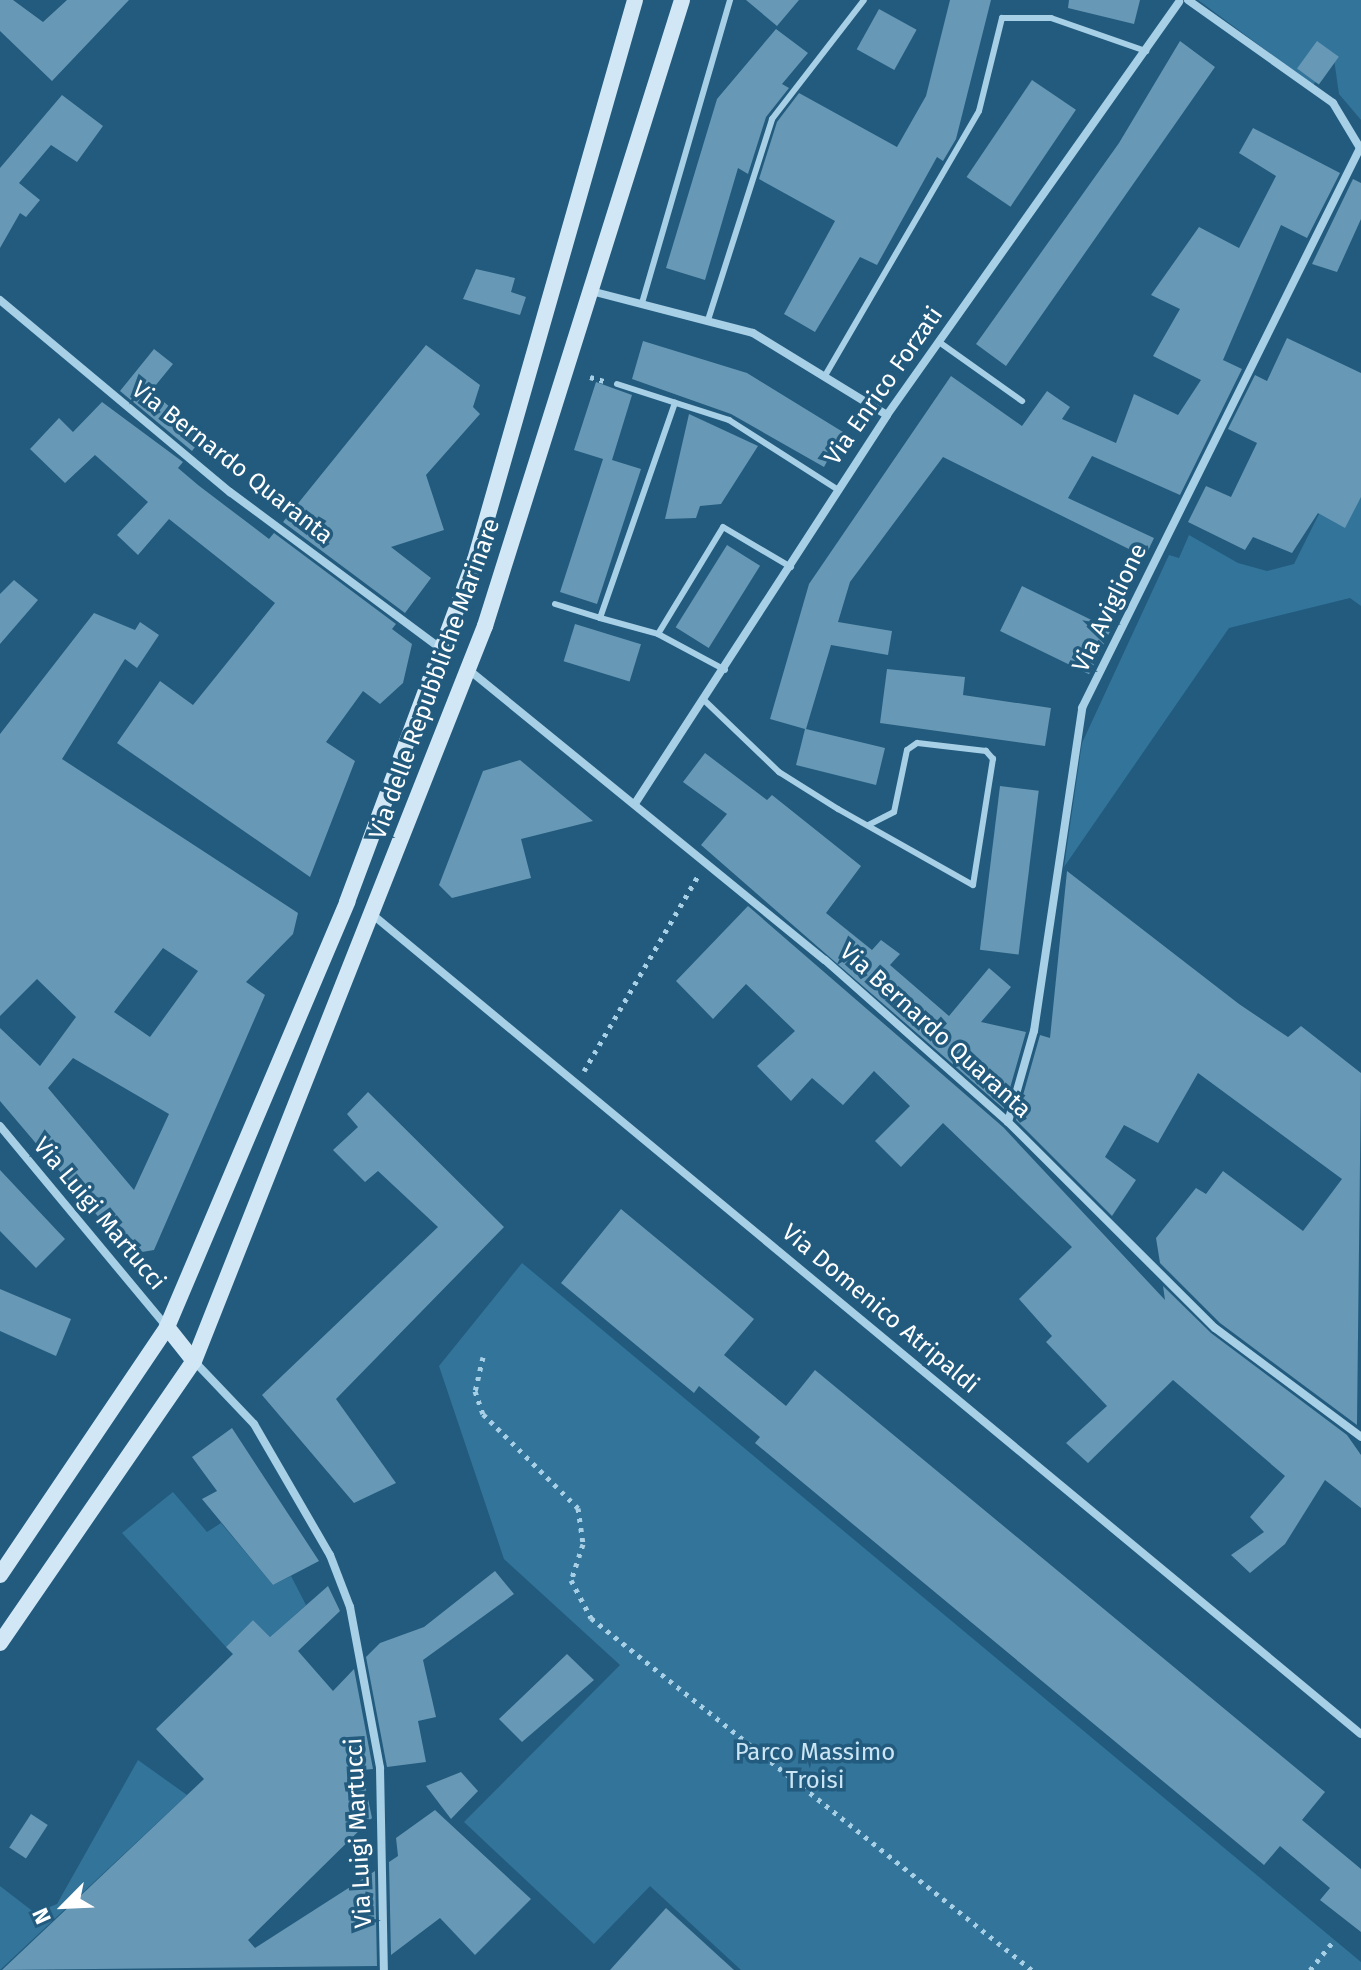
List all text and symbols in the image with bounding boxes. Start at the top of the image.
street label: Via Enrico Forzati [819,301,949,471]
street label: Via Bernardo Quaranta [126,375,338,551]
street label: Via delle Repubbliche Marinare [363,515,507,843]
street label: Via Aviglione [1067,539,1153,677]
street label: Via Bernardo Quaranta [833,937,1037,1125]
street label: Via Luigi Martucci [27,1132,171,1296]
street label: Via Domenico Atripaldi [776,1218,984,1400]
street label: Via Luigi Martucci [340,1737,378,1929]
park label: Parco Massimo Troisi [735,1739,895,1795]
north arrow [24,1866,104,1946]
text: N [26,1904,57,1928]

